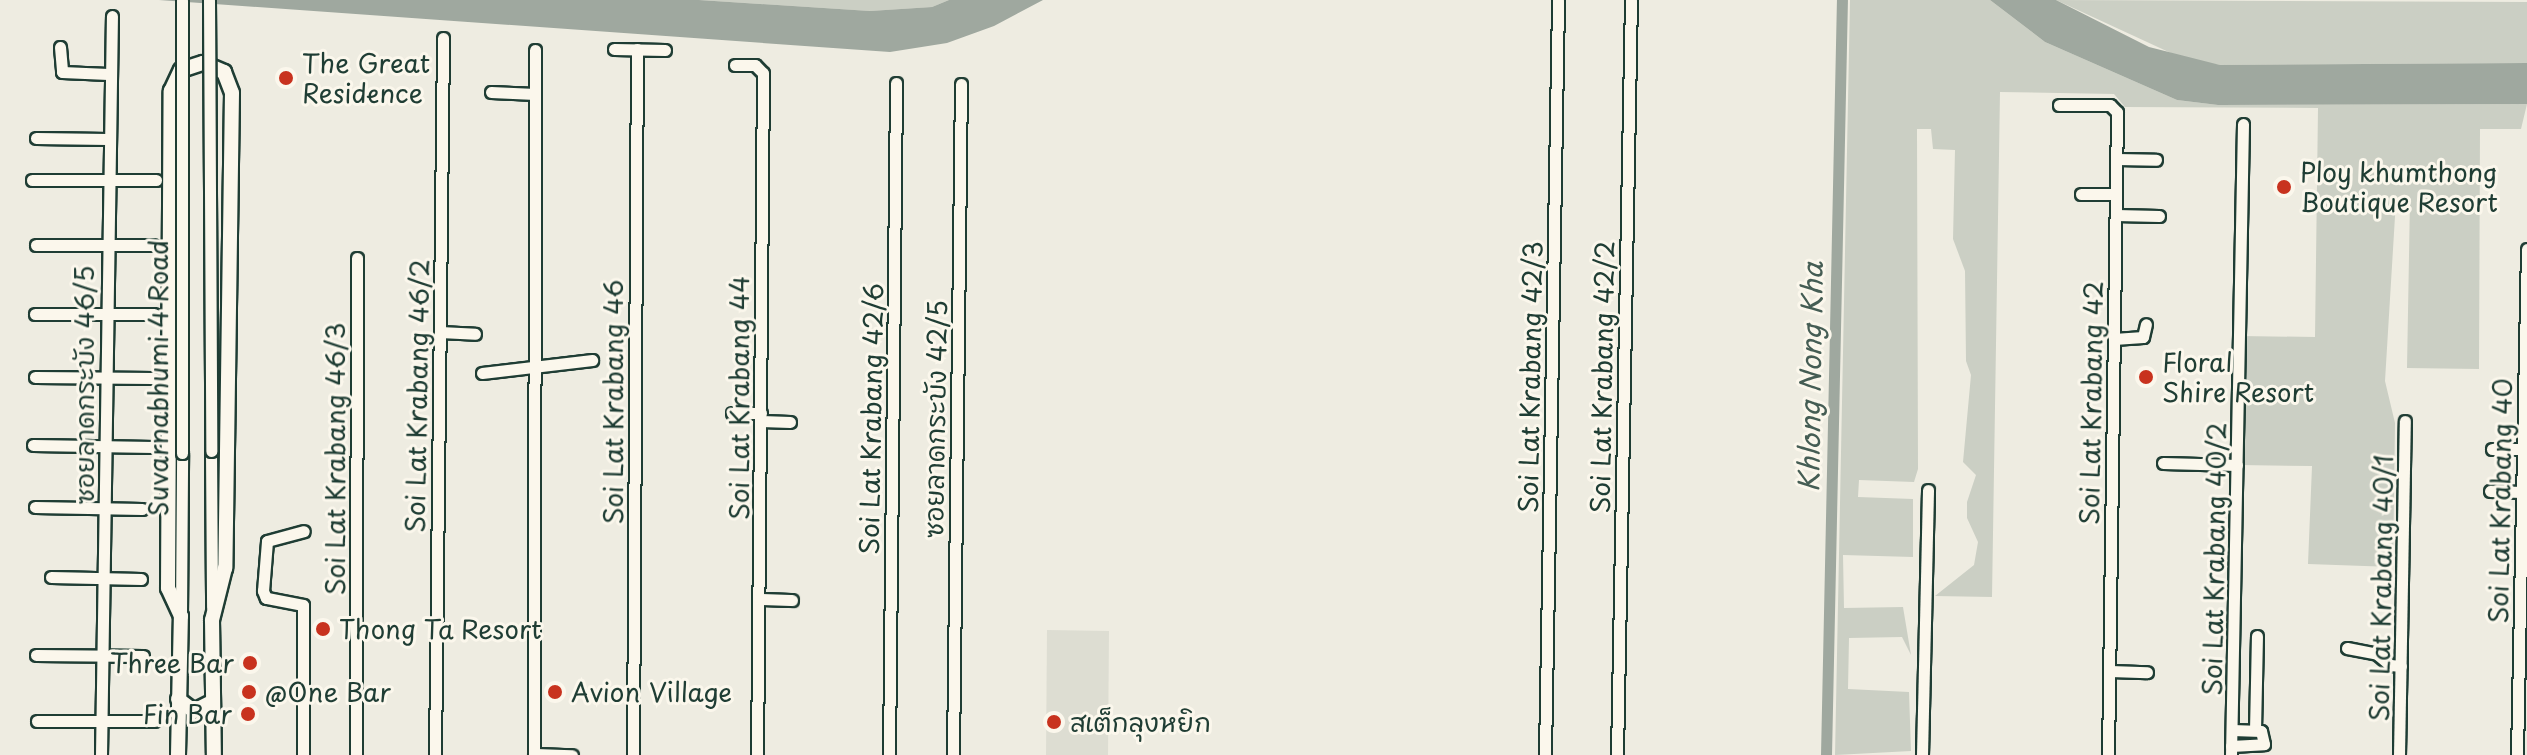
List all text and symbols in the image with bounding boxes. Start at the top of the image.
place label: The Great Residence [302,47,430,108]
marker: The Great Residence [277,69,295,87]
place label: Ploy khumthong Boutique Resort [2300,156,2499,218]
marker: Ploy khumthong Boutique Resort [2275,178,2293,196]
street label: Suvarnabhumi 4 Road [142,239,174,517]
street label: Soi Lat Krabang 42/2 [1584,240,1620,514]
street label: Soi Lat Krabang 42/3 [1512,241,1548,513]
street label: Soi Lat Krabang 46/2 [399,259,435,533]
water label: Khlong Nong Kha [1791,261,1829,493]
street label: ซอยลาดกระบัง 46/5 [68,266,100,504]
street label: Soi Lat Krabang 44 [723,276,755,520]
street label: Soi Lat Krabang 46 [597,280,629,524]
street label: Soi Lat Krabang 42 [2073,281,2109,525]
street label: Soi Lat Krabang 42/6 [853,283,889,555]
street label: ซอยลาดกระบัง 42/5 [917,300,953,538]
street label: Soi Lat Krabang 46/3 [319,323,351,595]
place label: Floral Shire Resort [2162,346,2315,408]
marker: Floral Shire Resort [2137,368,2155,386]
street label: Soi Lat Krabang 40 [2482,378,2518,624]
street label: Soi Lat Krabang 40/2 [2196,422,2232,696]
street label: Soi Lat Krabang 40/1 [2363,454,2399,722]
place label: Thong Ta Resort [339,613,543,645]
marker: Thong Ta Resort [314,620,332,638]
place label: Three Bar [108,647,234,679]
marker: Three Bar [241,654,259,672]
place label: @One Bar [265,676,392,708]
place label: Avion Village [571,676,732,708]
marker: @One Bar [240,683,258,701]
marker: Avion Village [546,683,564,701]
place label: Fin Bar [141,698,232,730]
marker: Fin Bar [239,705,257,723]
place label: สเต็กลุงหยิก [1070,706,1211,738]
marker: สเต็กลุงหยิก [1045,713,1063,731]

